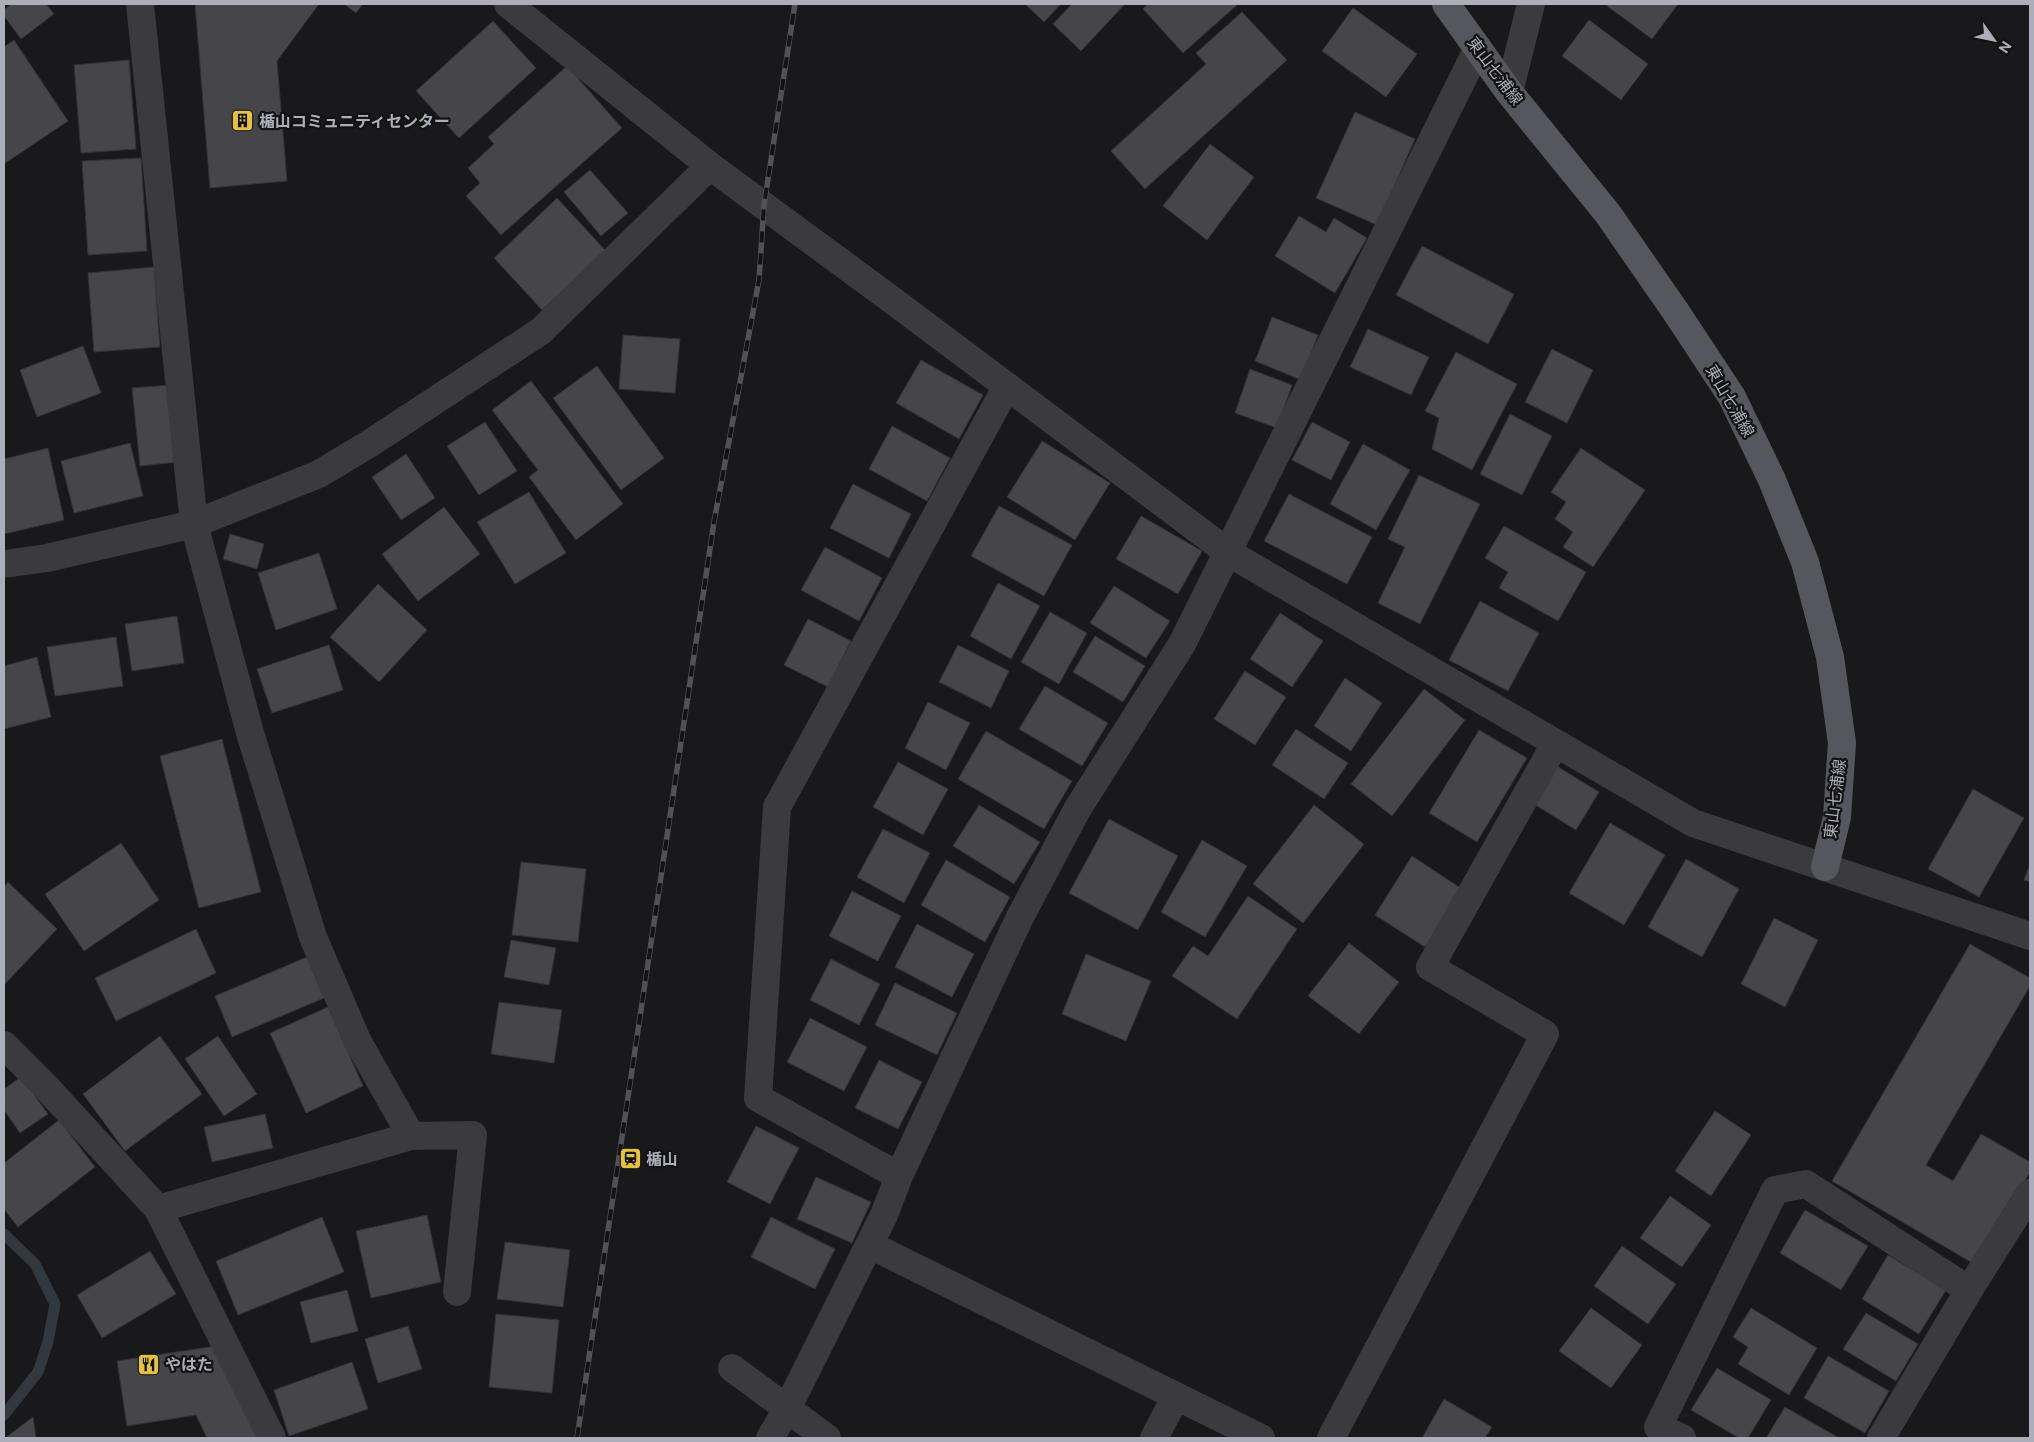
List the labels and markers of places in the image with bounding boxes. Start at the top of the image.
building icon: 楯山コミュニティセンター [231,109,255,133]
place label: 楯山コミュニティセンター [259,112,450,131]
station icon: 楯山 [618,1147,642,1171]
place label: 楯山 [646,1150,678,1169]
restaurant icon: やはた [137,1352,161,1376]
place label: やはた [165,1355,213,1374]

